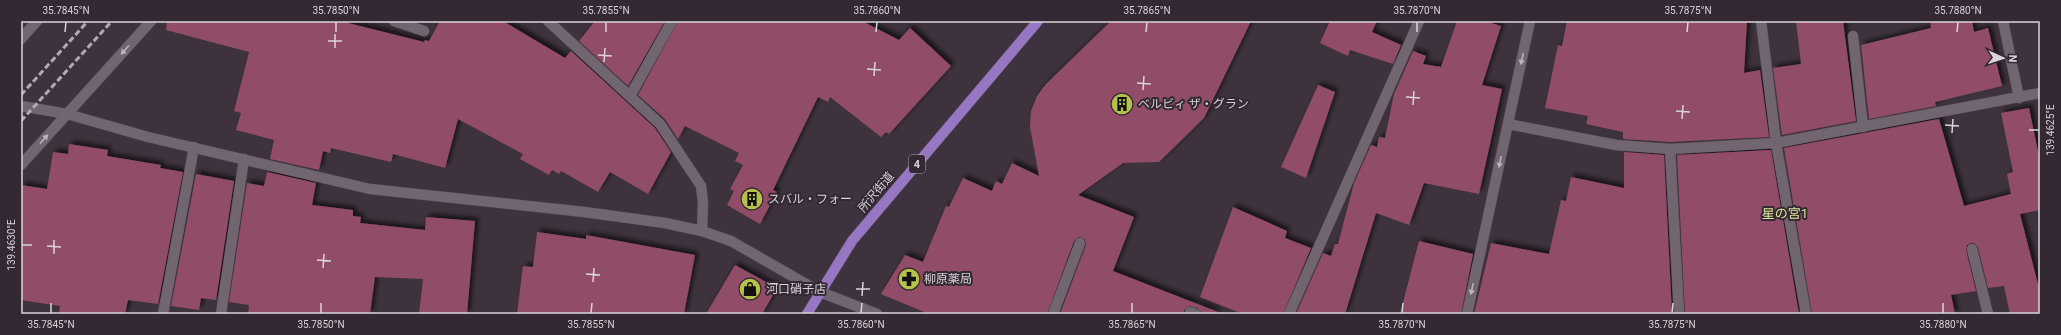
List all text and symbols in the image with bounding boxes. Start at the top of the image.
text: 35.7845°N [42,5,90,16]
text: 35.7850°N [312,5,360,16]
text: 35.7855°N [582,5,630,16]
text: 35.7860°N [853,5,901,16]
text: 35.7865°N [1123,5,1171,16]
text: 35.7870°N [1393,5,1441,16]
text: 35.7875°N [1664,5,1712,16]
text: 35.7880°N [1934,5,1982,16]
north arrow [1983,38,2023,78]
one-way arrow [120,45,129,55]
one-way arrow [1519,53,1525,65]
text: N [2006,54,2019,63]
building icon: ベルビィ ザ・グラン [1109,91,1135,117]
place label: ベルビィ ザ・グラン [1138,97,1249,111]
text: 139.4625°E [2045,104,2056,156]
one-way arrow [39,134,49,144]
road number: 4 [909,155,925,173]
one-way arrow [1496,156,1502,168]
street label: 所沢街道 [855,169,897,215]
building icon: スバル・フォー [739,186,765,212]
place label: スバル・フォー [768,192,852,206]
district label: 星の宮1 [1762,206,1808,221]
text: 139.4630°E [6,219,17,271]
pharmacy icon: 柳原薬局 [896,266,922,292]
place label: 柳原薬局 [924,272,972,286]
shop icon: 河口硝子店 [737,276,763,302]
place label: 河口硝子店 [766,282,826,296]
one-way arrow [1468,283,1474,295]
text: 35.7845°N [27,319,75,330]
text: 35.7850°N [297,319,345,330]
text: 35.7855°N [567,319,615,330]
text: 35.7860°N [837,319,885,330]
text: 35.7865°N [1108,319,1156,330]
text: 35.7870°N [1378,319,1426,330]
text: 35.7875°N [1648,319,1696,330]
text: 35.7880°N [1919,319,1967,330]

